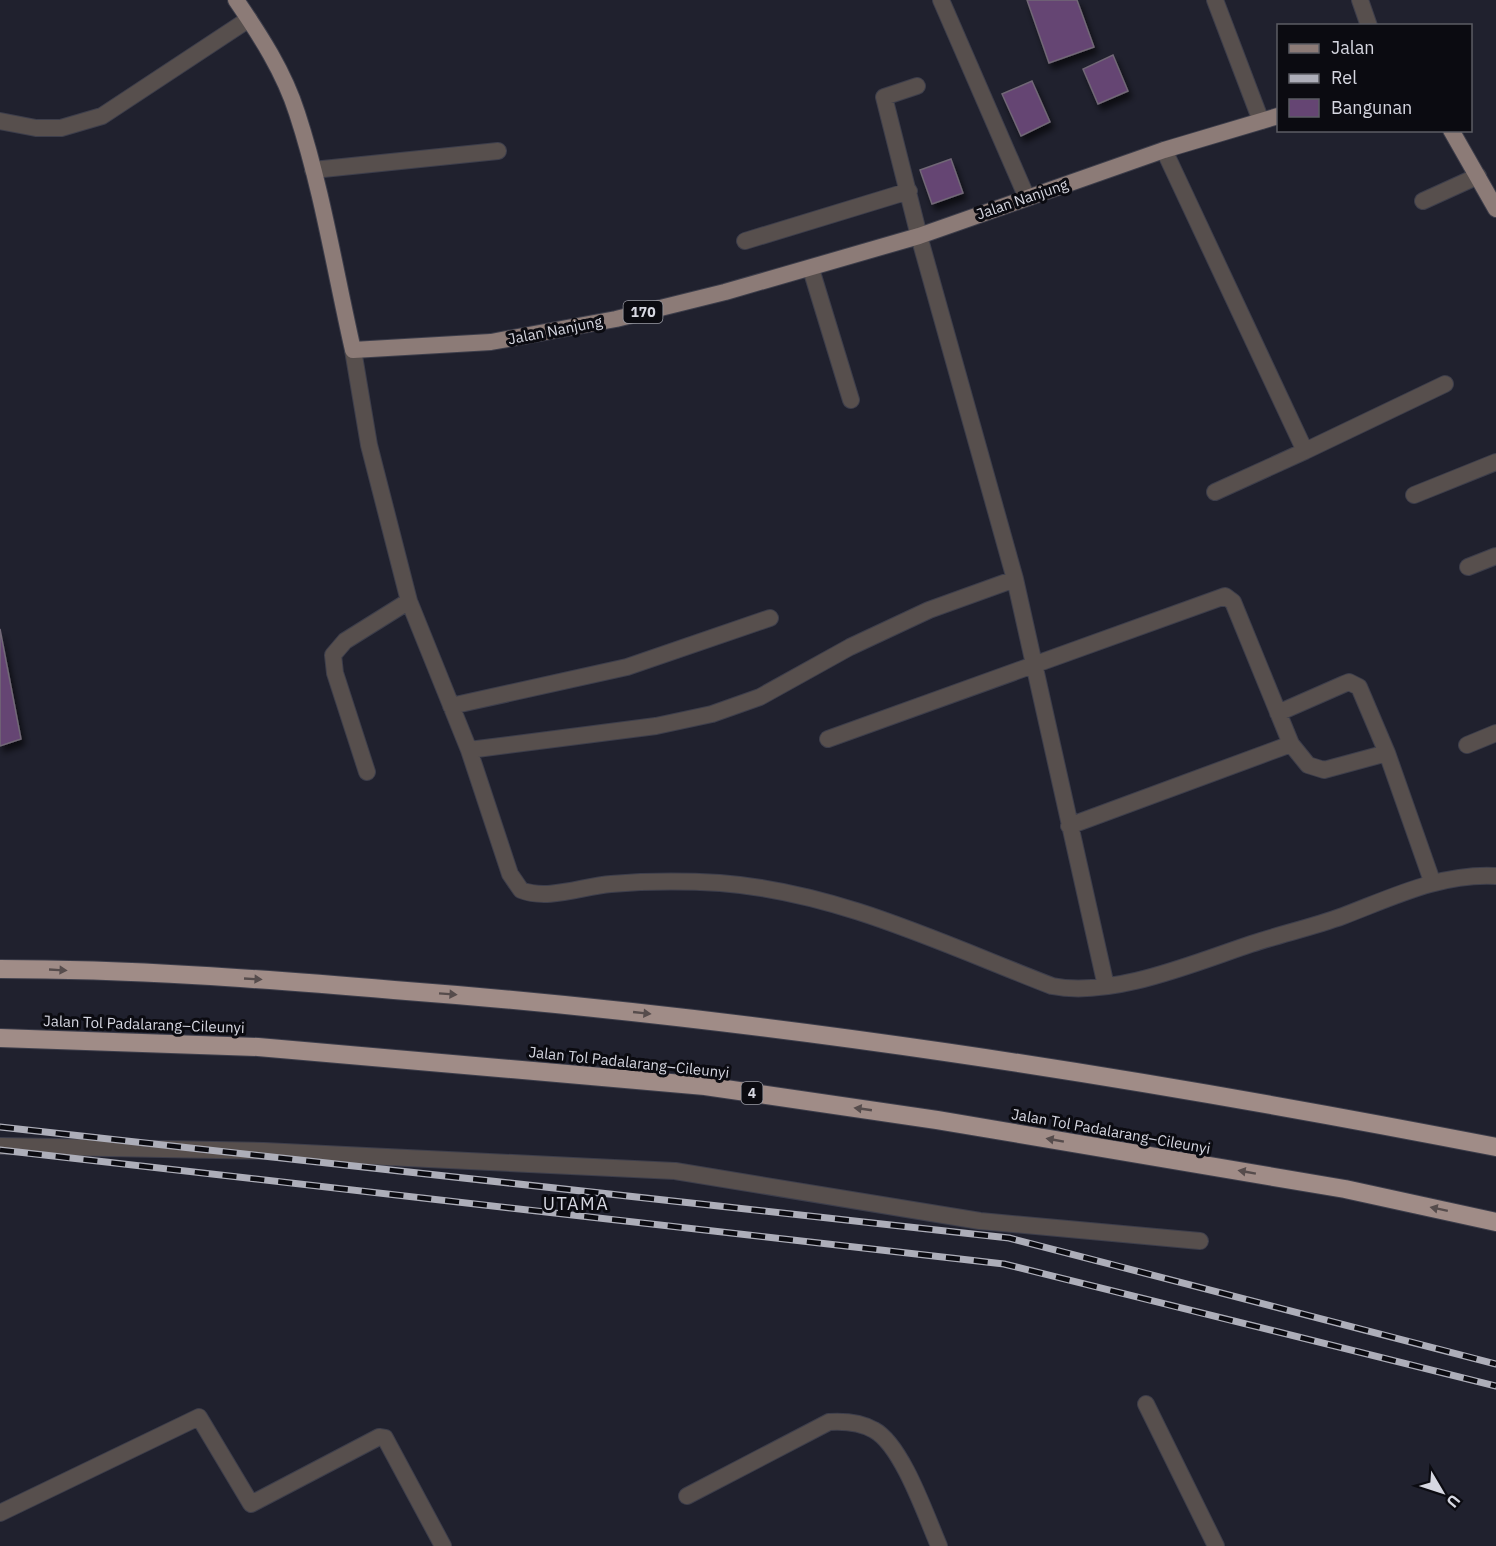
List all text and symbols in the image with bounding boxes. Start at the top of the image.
legend [1277,24,1472,132]
text: Jalan [1331,36,1375,59]
text: Rel [1331,66,1357,89]
text: Bangunan [1331,96,1412,119]
street label: Jalan Nanjung [974,174,1070,224]
road number: 170 [624,301,662,323]
street label: Jalan Nanjung [506,312,604,348]
one-way arrow [49,965,68,974]
one-way arrow [244,975,263,984]
one-way arrow [438,989,457,999]
one-way arrow [632,1008,651,1018]
street label: Jalan Tol Padalarang–Cileunyi [43,1011,245,1037]
street label: Jalan Tol Padalarang–Cileunyi [528,1042,730,1082]
road number: 4 [742,1082,762,1104]
one-way arrow [853,1104,872,1114]
street label: Jalan Tol Padalarang–Cileunyi [1010,1104,1212,1158]
one-way arrow [1046,1135,1065,1144]
one-way arrow [1238,1167,1257,1176]
district label: UTAMA [543,1192,609,1215]
one-way arrow [1430,1204,1448,1214]
north arrow [1412,1462,1472,1522]
text: U [1442,1491,1465,1512]

